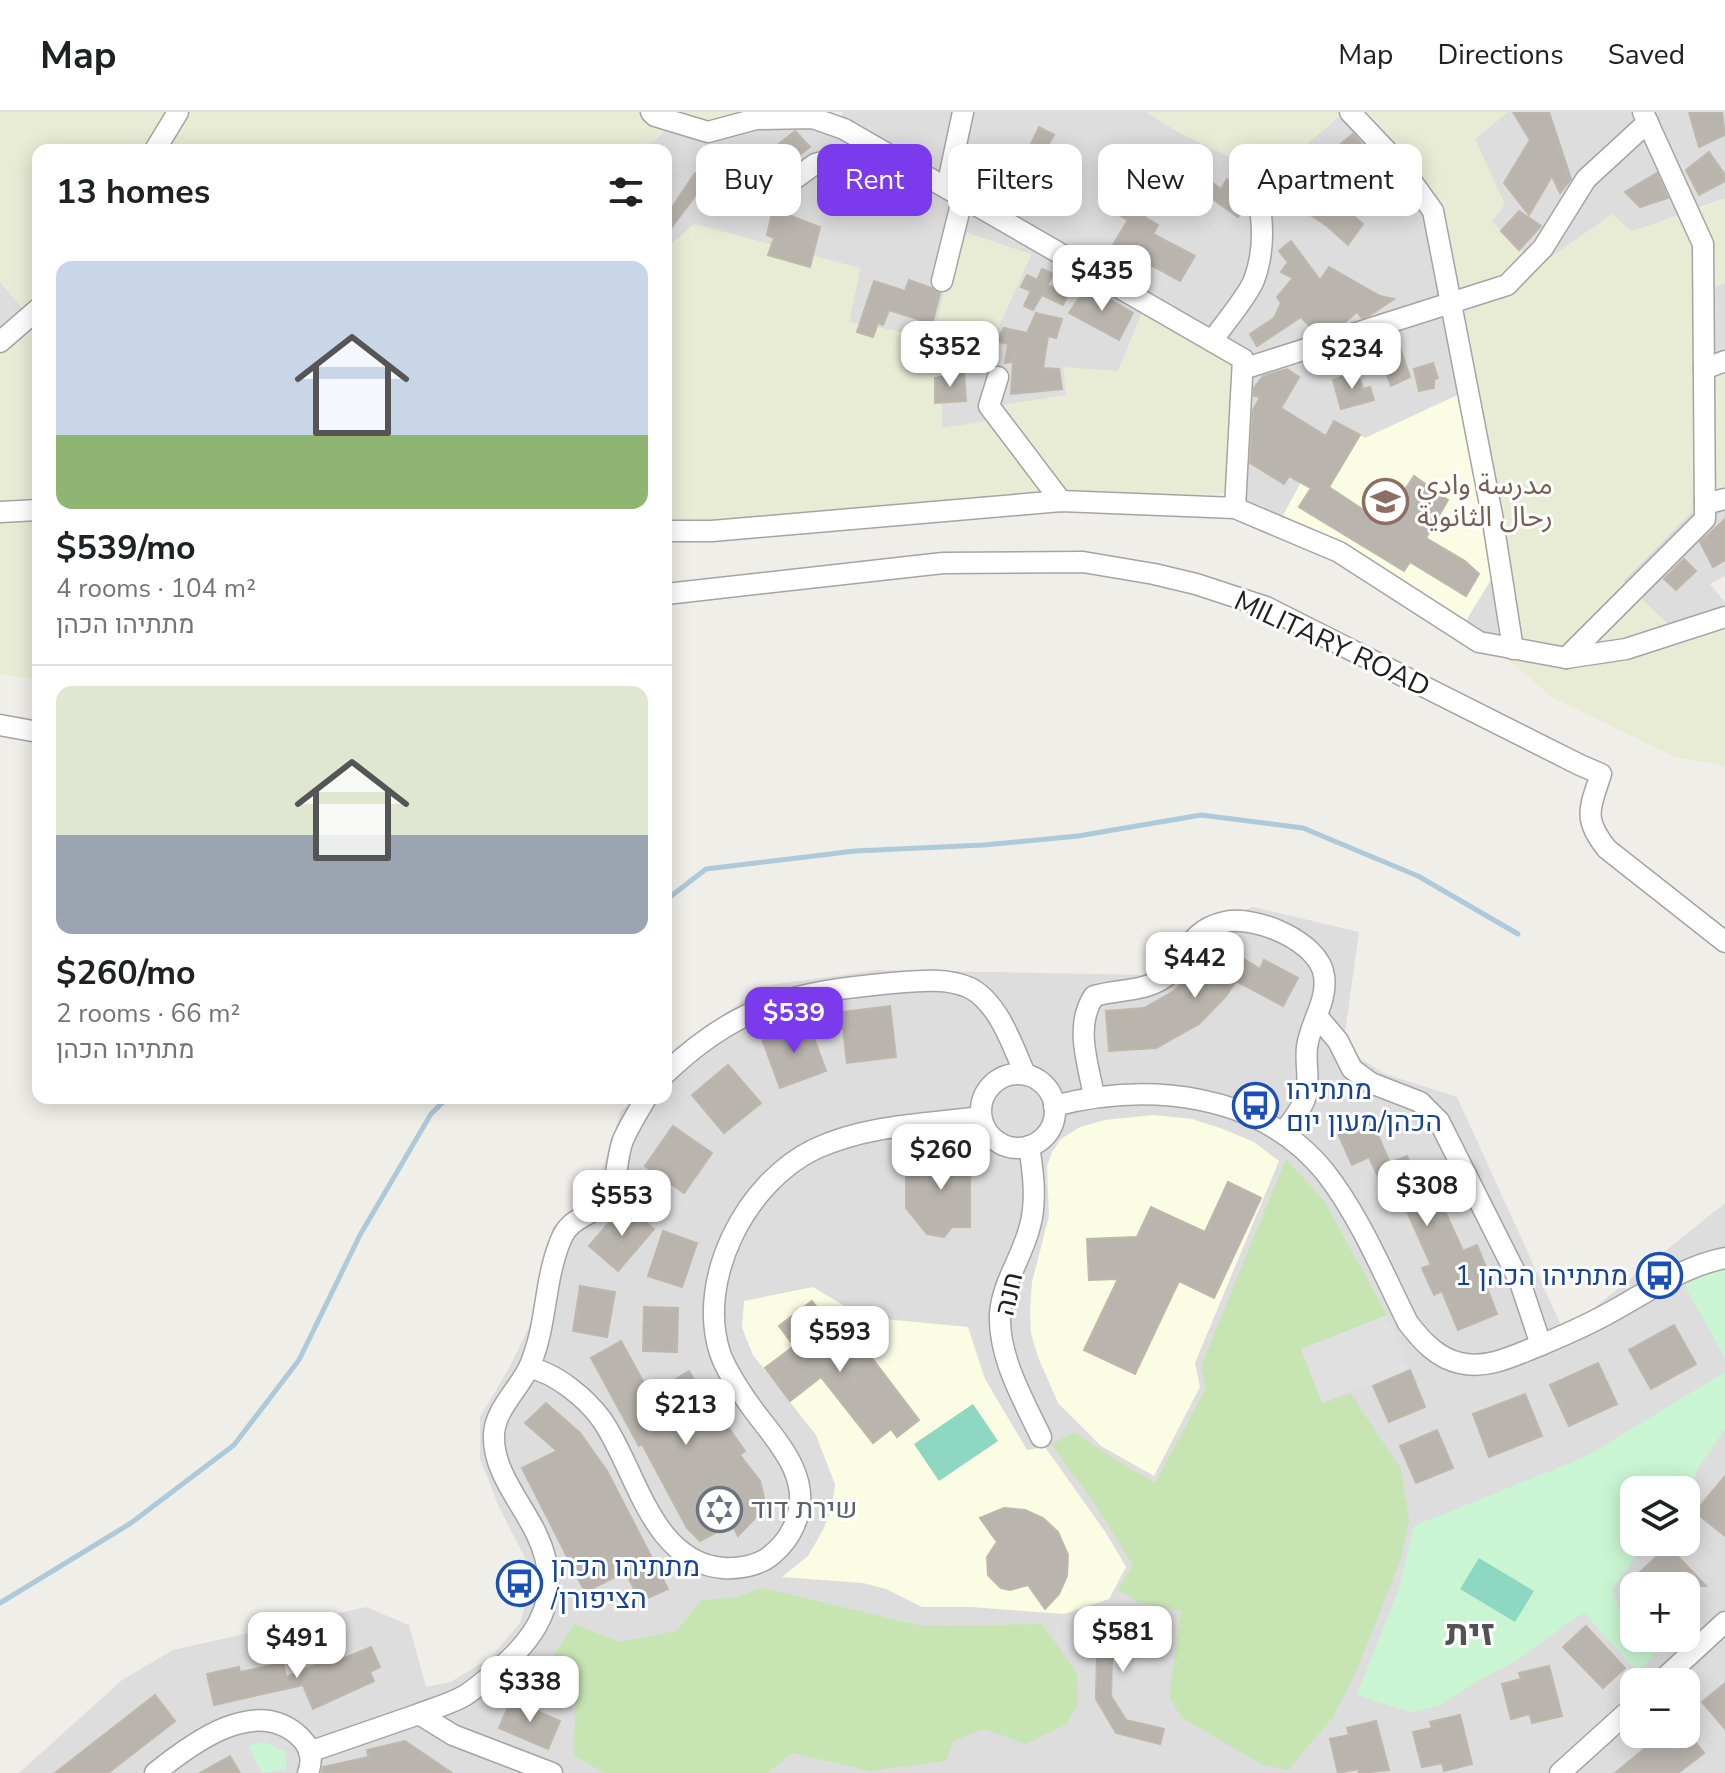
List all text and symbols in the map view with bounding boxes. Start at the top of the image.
text: Map [40,30,117,81]
text: Map [1338,36,1393,74]
text: Directions [1437,36,1564,74]
text: Saved [1608,36,1685,74]
chip: Buy [696,144,801,216]
chip: Rent [817,144,932,216]
chip: Filters [948,144,1082,216]
chip: New [1098,144,1213,216]
chip: Apartment [1229,144,1422,216]
text: 13 homes [56,169,210,215]
icon: filters [604,170,648,214]
pin: $435 [1055,245,1149,313]
text: $435 [1071,253,1133,288]
icon: home [280,313,424,457]
pin: $352 [903,321,997,389]
pin: $234 [1305,323,1399,391]
text: $352 [919,329,981,364]
text: $234 [1321,331,1383,366]
place label: مدرسة وادي رحال الثانوية [1417,466,1553,536]
school or university icon: مدرسة وادي رحال الثانوية [1362,477,1410,525]
text: $539/mo [56,525,196,571]
text: 4 rooms · 104 m² [56,571,256,606]
street label: MILITARY ROAD [1228,582,1436,706]
text: מתתיהו הכהן [56,607,194,642]
icon: home [280,738,424,882]
pin: $442 [1148,932,1242,1000]
text: $442 [1164,940,1226,975]
text: $260/mo [56,950,196,996]
pin: $539 [747,987,841,1055]
text: $539 [763,995,825,1030]
text: 2 rooms · 66 m² [56,996,240,1031]
text: מתתיהו הכהן [56,1032,194,1067]
place label: מתתיהו הכהן/מעון יום [1286,1071,1442,1141]
bus stop icon: מתתיהו הכהן/מעון יום [1231,1082,1279,1130]
pin: $260 [894,1124,988,1192]
text: $260 [910,1132,972,1167]
pin: $308 [1380,1160,1474,1228]
text: $308 [1396,1168,1458,1203]
pin: $553 [575,1170,669,1238]
text: $553 [591,1178,653,1213]
bus stop icon: מתתיהו הכהן 1 [1635,1252,1683,1300]
place label: מתתיהו הכהן 1 [1455,1257,1628,1295]
street label: חנה [986,1268,1032,1320]
pin: $593 [793,1306,887,1374]
text: $593 [809,1314,871,1349]
pin: $213 [639,1379,733,1447]
text: $213 [655,1387,717,1422]
map controls [1620,1476,1700,1748]
button: layers [1620,1476,1700,1556]
synagogue icon: שירת דוד [696,1485,744,1533]
place label: שירת דוד [751,1490,858,1528]
place label: מתתיהו הכהן /הציפורן [550,1548,700,1618]
bus stop icon: מתתיהו הכהן /הציפורן [496,1559,544,1607]
button: + [1620,1572,1700,1652]
pin: $581 [1076,1606,1170,1674]
district label: זית [1445,1609,1495,1658]
pin: $491 [250,1612,344,1680]
text: $581 [1092,1614,1154,1649]
text: $491 [266,1620,328,1655]
pin: $338 [483,1656,577,1724]
text: $338 [499,1664,561,1699]
button: − [1620,1668,1700,1748]

